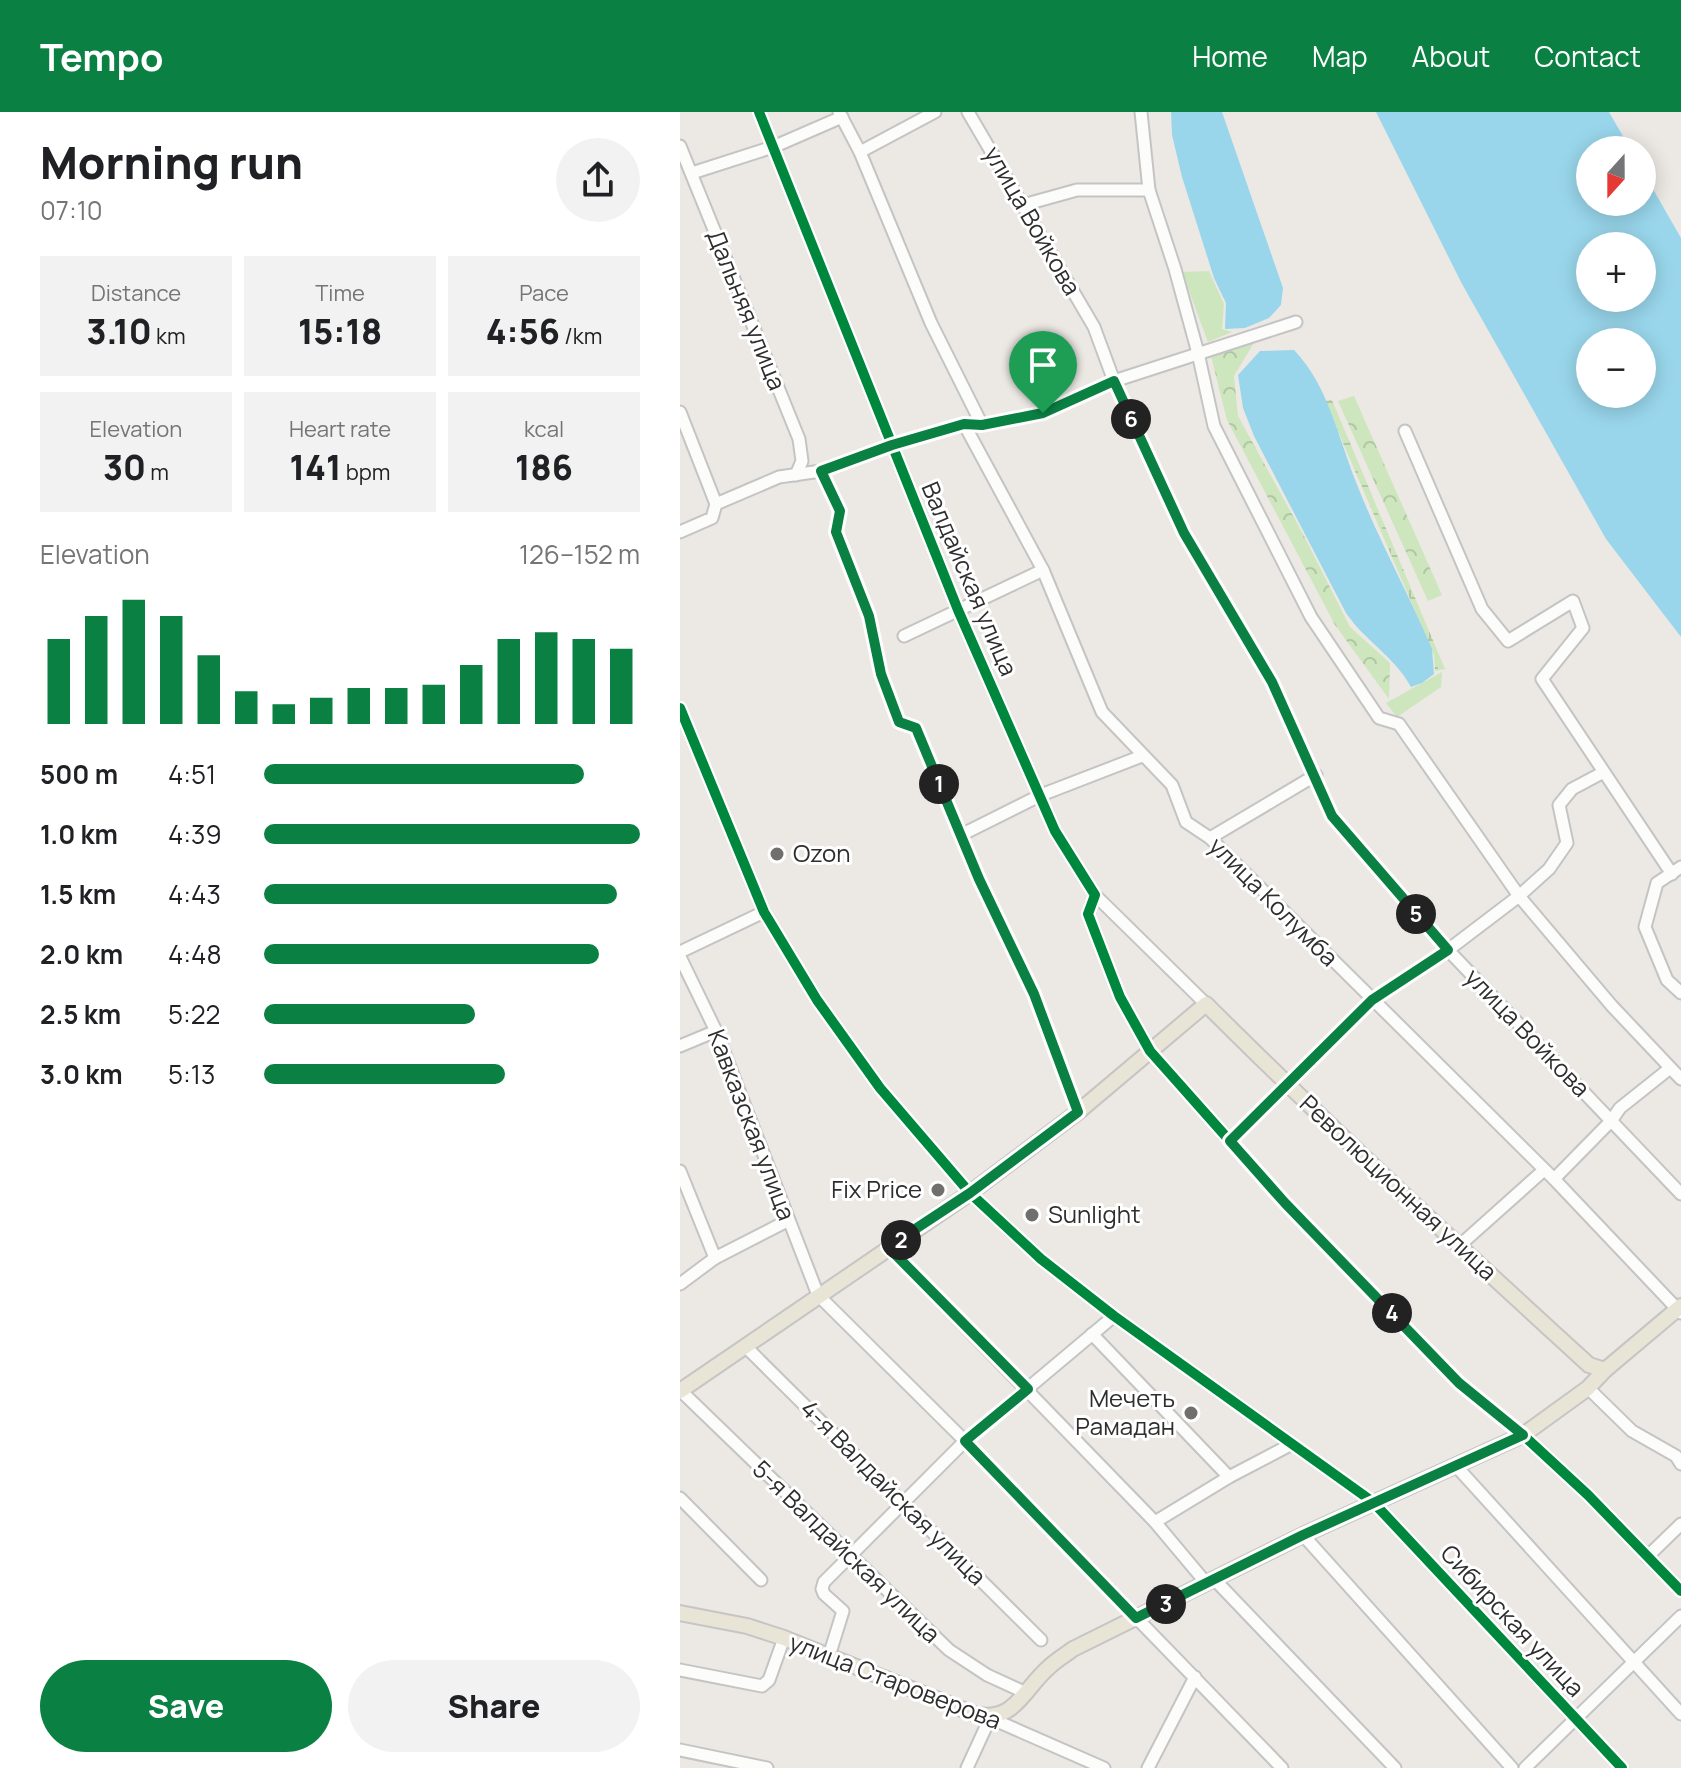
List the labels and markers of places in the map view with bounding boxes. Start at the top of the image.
pin [1009,331,1077,413]
pin: 6 [1111,399,1151,439]
pin: 1 [919,764,959,804]
place label: Ozon [793,836,851,869]
marker: Ozon [768,845,786,863]
pin: 5 [1396,894,1436,934]
place label: Fix Price [831,1172,922,1205]
marker: Fix Price [929,1181,947,1199]
place label: Sunlight [1048,1197,1141,1230]
marker: Sunlight [1023,1206,1041,1224]
pin: 2 [881,1220,921,1260]
pin: 4 [1372,1293,1412,1333]
place label: Мечеть Рамадан [1075,1381,1175,1442]
marker: Мечеть Рамадан [1182,1404,1200,1422]
pin: 3 [1146,1584,1186,1624]

